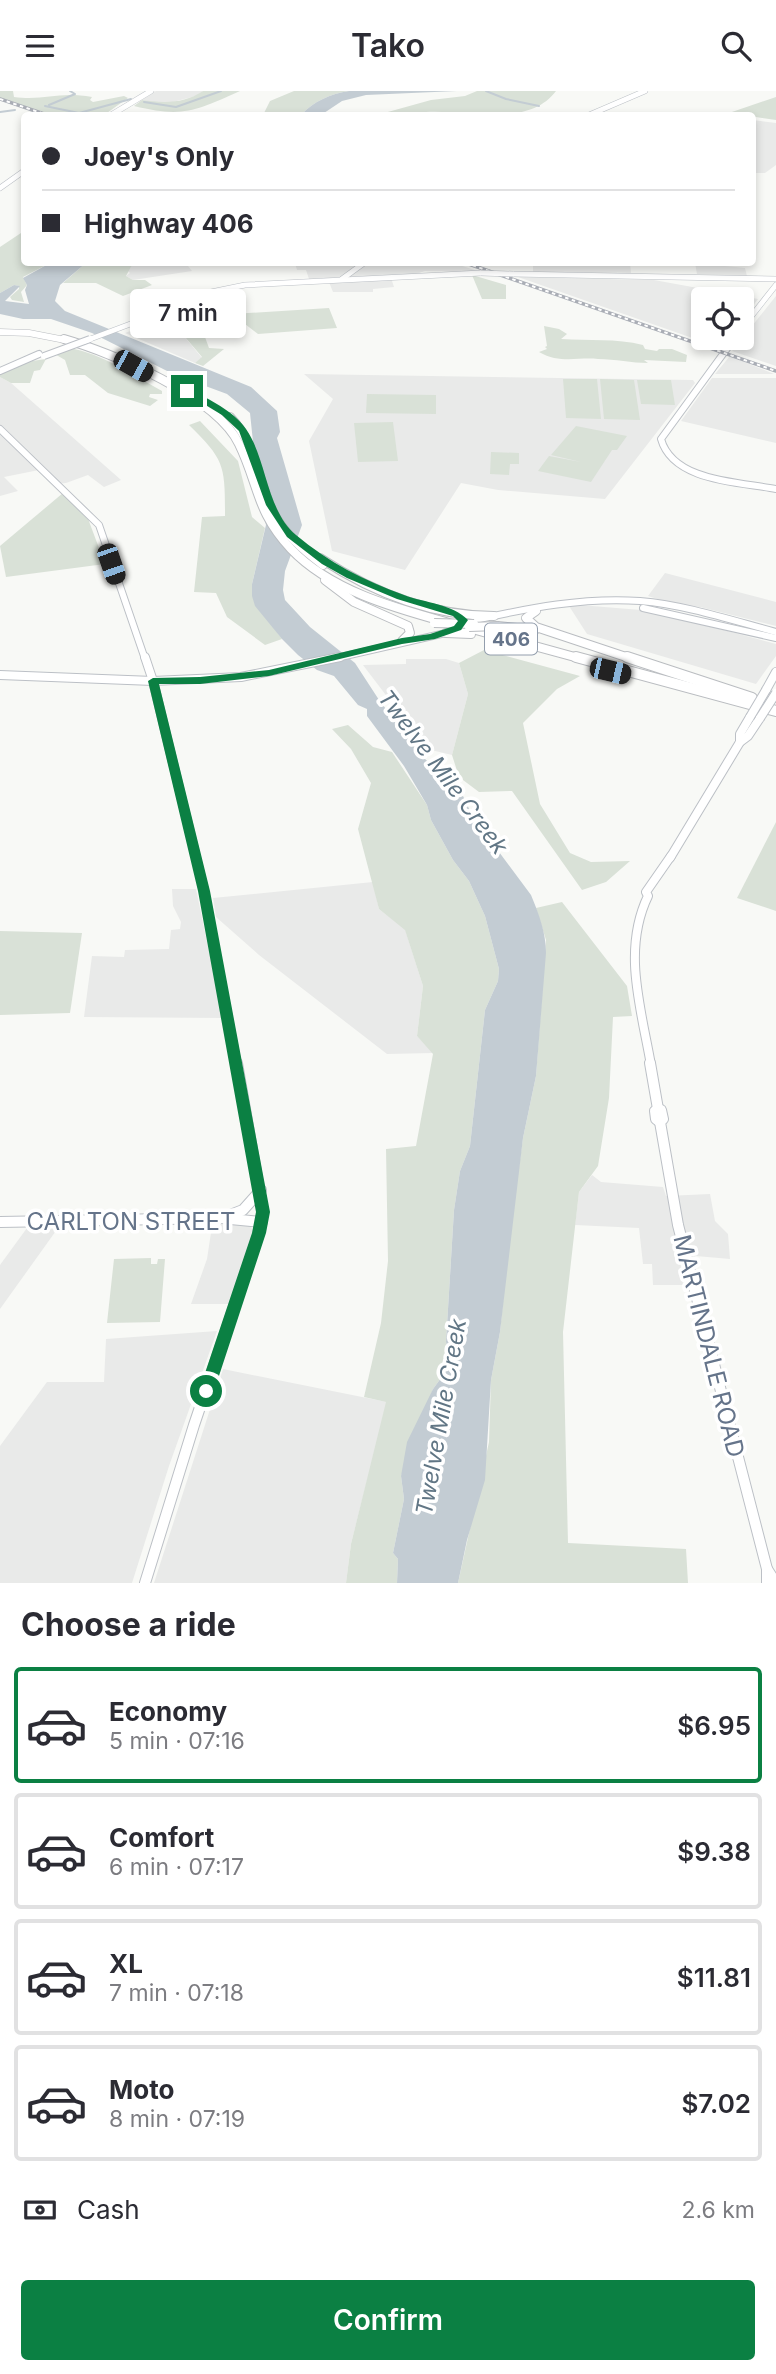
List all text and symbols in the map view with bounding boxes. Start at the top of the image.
text: Tako [351,26,425,65]
icon: menu [21,27,59,65]
icon: search [717,27,755,65]
text: Joey's Only [84,141,234,172]
text: Highway 406 [84,208,254,239]
map controls [691,287,754,350]
button: locate [691,287,754,350]
callout: 7 min [129,289,245,338]
text: 7 min [158,299,218,327]
car [110,347,157,385]
route end [171,375,203,407]
car [95,541,128,587]
road number: 406 [485,624,537,655]
car [588,656,633,686]
water label: Twelve Mile Creek [372,684,514,860]
street label: CARLTON STREET [27,1207,235,1236]
street label: MARTINDALE ROAD [667,1232,751,1460]
water label: Twelve Mile Creek [410,1316,472,1517]
route start [190,1375,222,1407]
text: Choose a ride [21,1605,236,1644]
icon: car [25,1694,88,1757]
text: Economy [109,1696,227,1727]
text: $6.95 [677,1710,751,1741]
text: 5 min · 07:16 [109,1727,245,1755]
icon: car [25,1820,88,1883]
text: Comfort [109,1822,214,1853]
text: $9.38 [677,1836,751,1867]
text: 6 min · 07:17 [109,1853,244,1881]
icon: car [25,1946,88,2009]
text: XL [109,1948,143,1979]
text: $11.81 [677,1962,751,1993]
text: 7 min · 07:18 [109,1979,244,2007]
icon: car [25,2072,88,2135]
text: Moto [109,2074,174,2105]
text: $7.02 [681,2088,751,2119]
text: 8 min · 07:19 [109,2105,245,2133]
icon: cash [21,2191,59,2229]
text: Cash [77,2194,140,2225]
text: 2.6 km [681,2196,755,2224]
button: Confirm [21,2280,755,2360]

